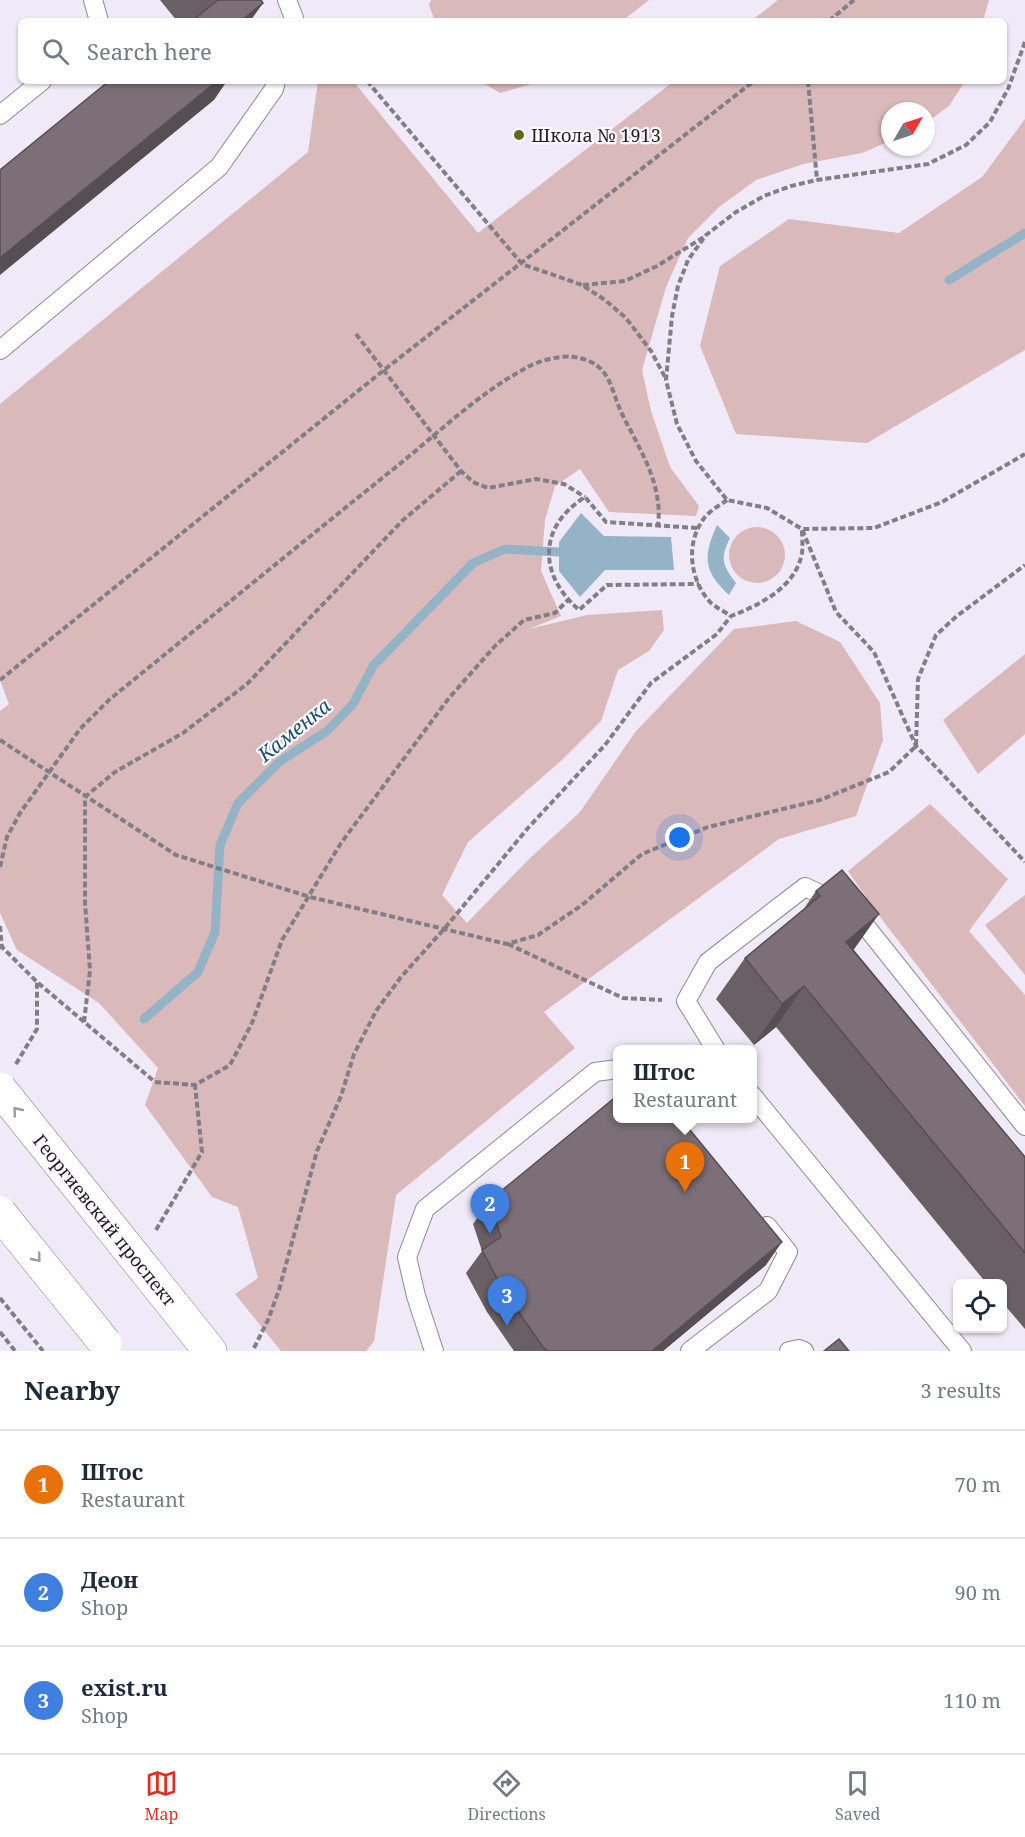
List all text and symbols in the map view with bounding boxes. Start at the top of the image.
search box [18,18,1007,84]
icon: search [39,35,72,68]
text: Search here [87,36,212,66]
north arrow [881,102,935,156]
place label: Школа № 1913 [531,123,661,147]
marker: Школа № 1913 [512,128,526,142]
water label: Каменка [251,692,336,768]
your location [665,823,694,852]
popup [613,1045,757,1123]
text: Штос [633,1056,695,1086]
text: Restaurant [633,1086,737,1113]
one-way arrow [14,1106,25,1117]
street label: Георгиевский проспект [28,1129,182,1311]
pin: 1 [666,1142,704,1192]
pin: 2 [470,1184,510,1234]
one-way arrow [29,1251,40,1262]
pin: 3 [488,1276,526,1326]
map controls [953,1279,1007,1333]
button: locate [953,1279,1007,1333]
text: Nearby [24,1372,120,1408]
text: 3 results [921,1377,1001,1404]
text: Штос [81,1456,143,1486]
text: 1 [38,1471,49,1498]
text: 70 m [955,1471,1001,1498]
text: Restaurant [81,1486,185,1513]
text: Деон [81,1564,138,1594]
text: 2 [38,1579,49,1606]
text: 90 m [955,1579,1001,1606]
text: Shop [81,1594,128,1621]
text: exist.ru [81,1672,168,1702]
text: 3 [38,1687,49,1714]
text: 110 m [943,1687,1001,1714]
text: Shop [81,1702,128,1729]
tab: Map [145,1767,178,1825]
tab: Directions [468,1767,546,1825]
tab: Saved [835,1767,880,1825]

